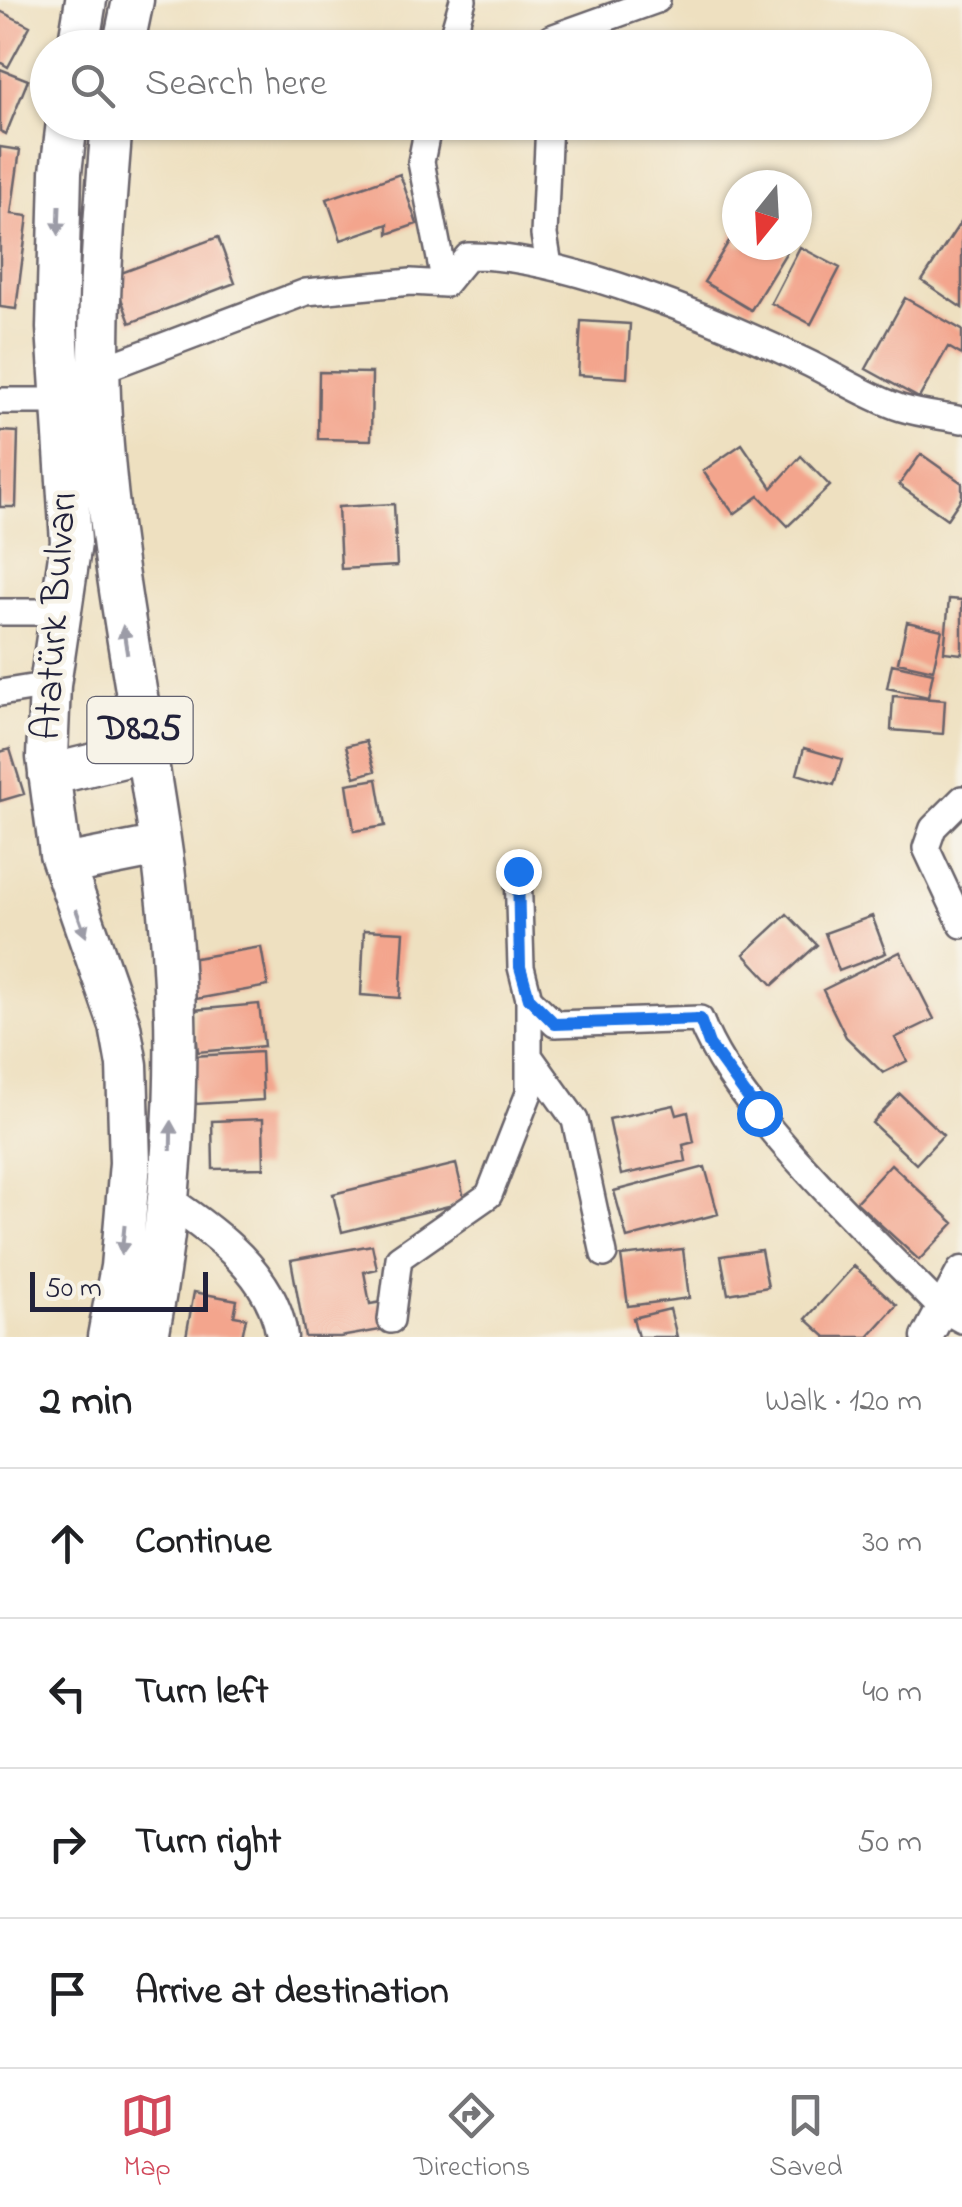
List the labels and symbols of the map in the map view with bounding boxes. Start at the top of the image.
north arrow [722,170,812,260]
one-way arrow [51,204,67,236]
street label: Atatürk Bulvarı [19,490,95,742]
one-way arrow [117,623,132,655]
road number: D825 [88,697,192,763]
route end [496,849,542,895]
one-way arrow [74,908,89,938]
route start [737,1091,783,1137]
one-way arrow [164,1120,180,1152]
one-way arrow [115,1225,131,1256]
scale bar [30,1267,208,1312]

